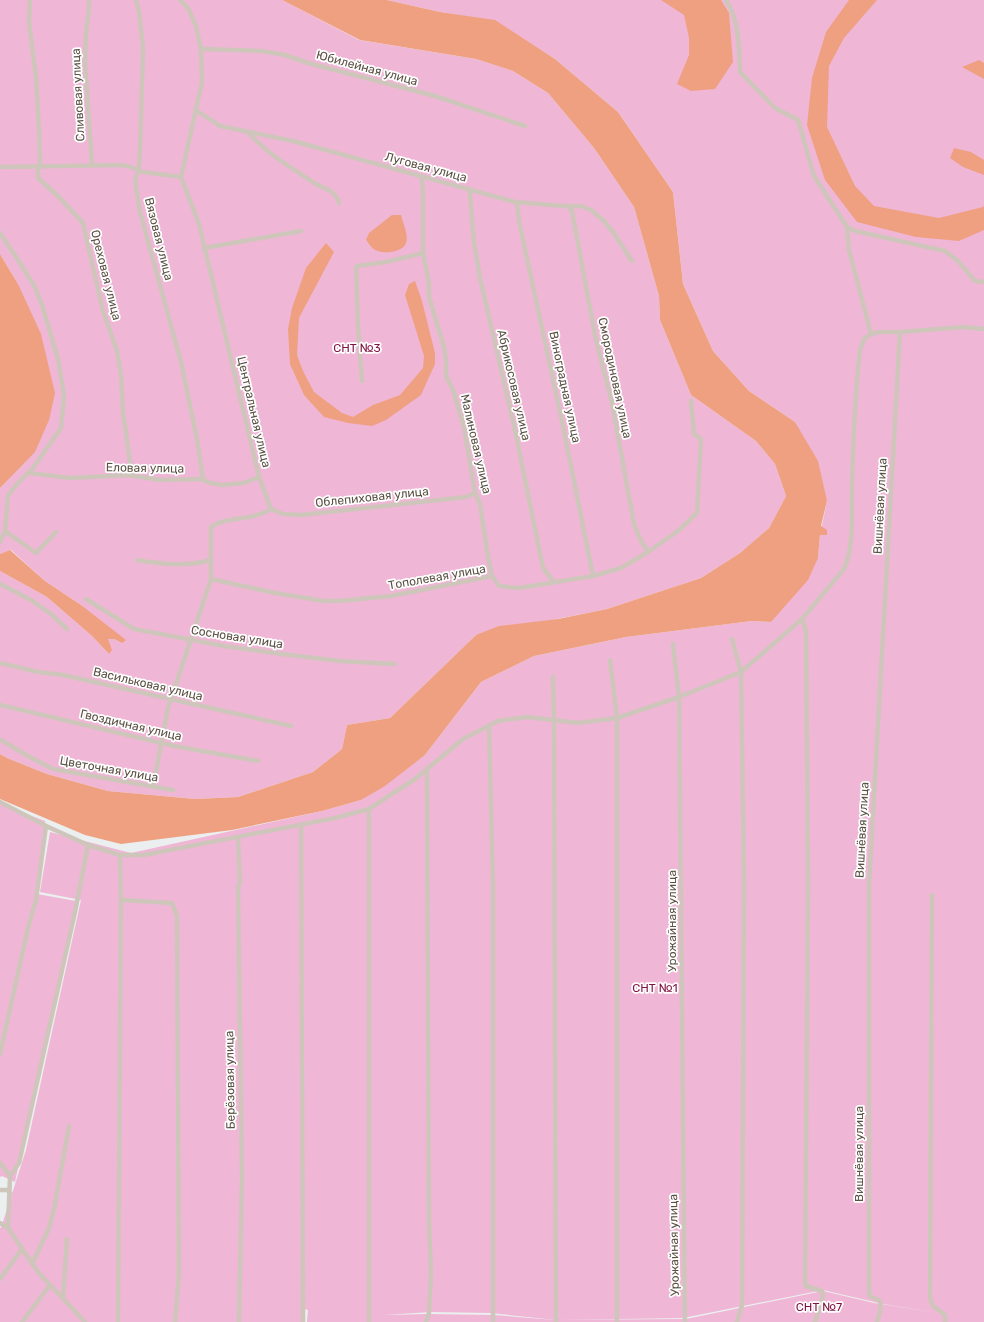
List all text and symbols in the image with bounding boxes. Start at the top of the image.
street label: Сливовая улица [69,48,87,142]
street label: Юбилейная улица [315,48,419,88]
street label: Луговая улица [383,149,469,185]
street label: Вязовая улица [142,196,176,282]
street label: Ореховая улица [88,228,124,322]
street label: Смородиновая улица [595,316,635,440]
street label: Абрикосовая улица [494,328,534,442]
street label: Виноградная улица [546,330,584,444]
park label: СНТ №3 [333,341,381,355]
street label: Центральная улица [234,355,274,469]
street label: Малиновая улица [458,393,494,495]
street label: Вишнёвая улица [870,458,890,554]
street label: Еловая улица [106,460,184,476]
street label: Облепиховая улица [315,484,429,510]
street label: Тополевая улица [387,562,487,592]
street label: Сосновая улица [190,623,284,651]
street label: Васильковая улица [92,665,204,703]
street label: Гвоздичная улица [79,706,183,744]
street label: Цветочная улица [59,753,159,785]
street label: Вишнёвая улица [852,782,872,878]
street label: Урожайная улица [665,870,679,972]
park label: СНТ №1 [632,981,678,995]
street label: Берёзовая улица [222,1031,238,1129]
street label: Вишнёвая улица [852,1106,866,1202]
street label: Урожайная улица [666,1194,682,1296]
park label: СНТ №7 [796,1300,842,1314]

